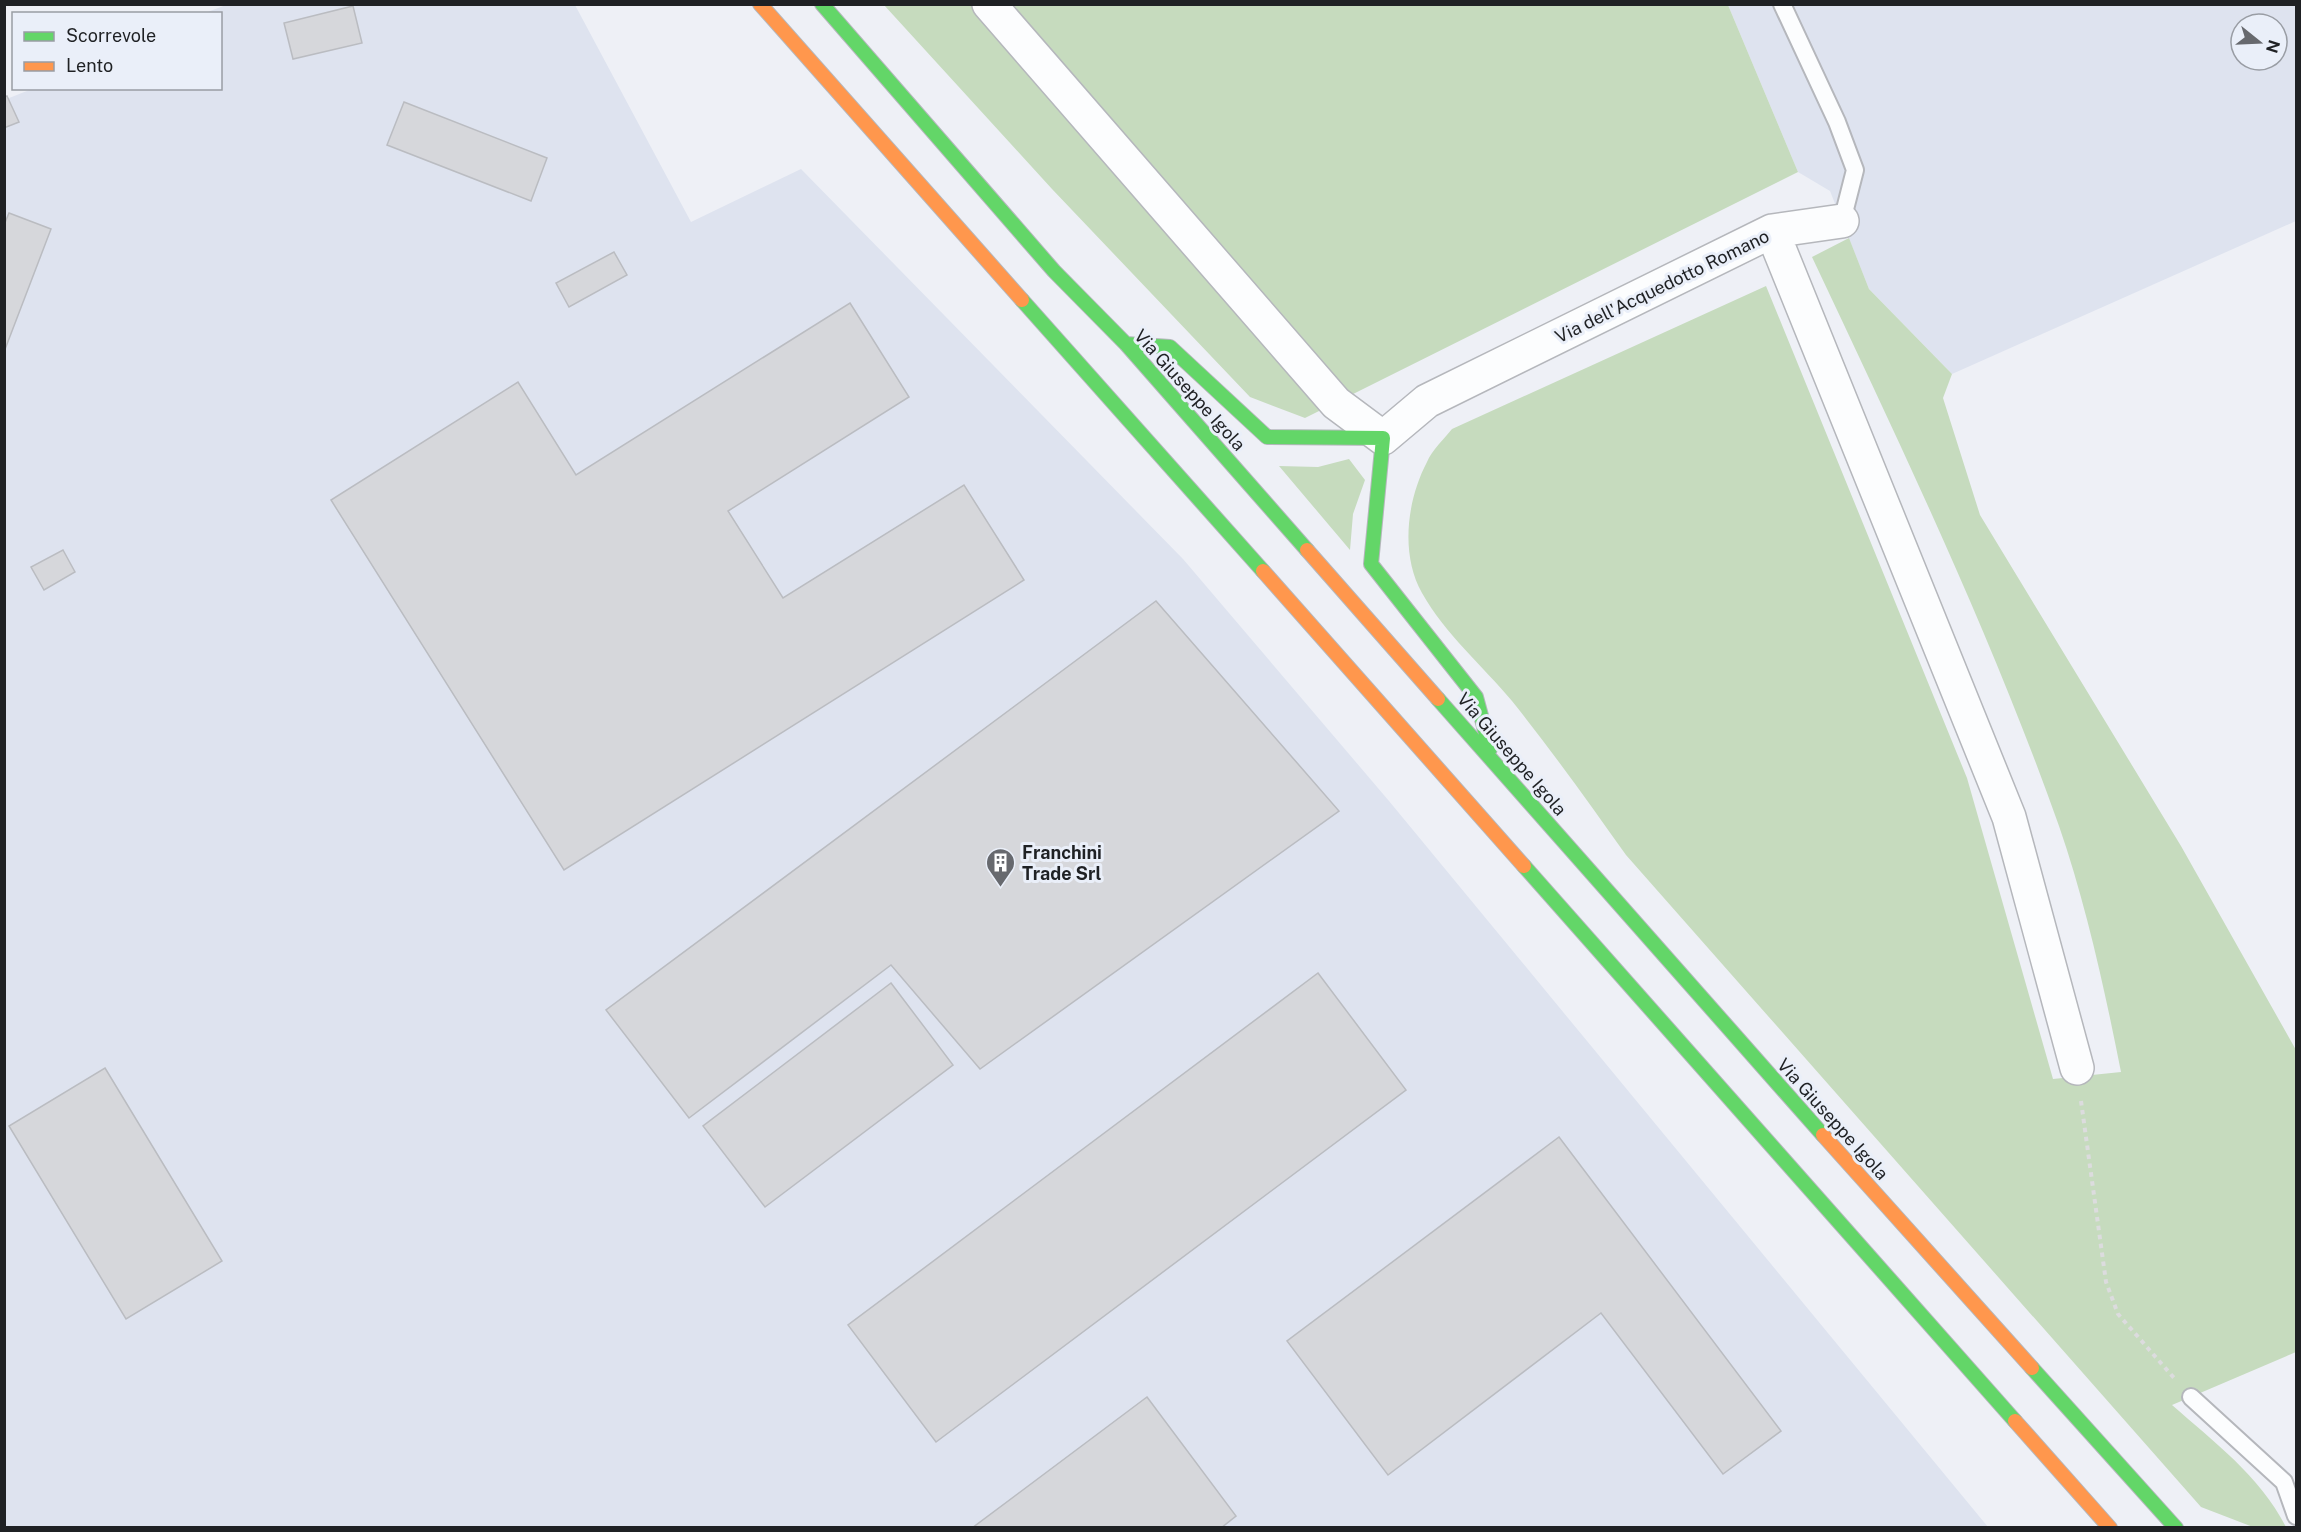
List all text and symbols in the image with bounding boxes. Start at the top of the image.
legend [12,12,222,90]
north arrow [2229,12,2289,72]
text: Scorrevole [66,25,156,46]
text: N [2262,38,2284,55]
text: Lento [66,55,113,76]
street label: Via dell'Acquedotto Romano [1552,225,1772,347]
street label: Via Giuseppe Igola [1130,325,1250,455]
street label: Via Giuseppe Igola [1453,688,1571,820]
place label: Franchini Trade Srl [1022,842,1102,884]
building icon: Franchini Trade Srl [985,846,1017,888]
street label: Via Giuseppe Igola [1773,1054,1893,1184]

